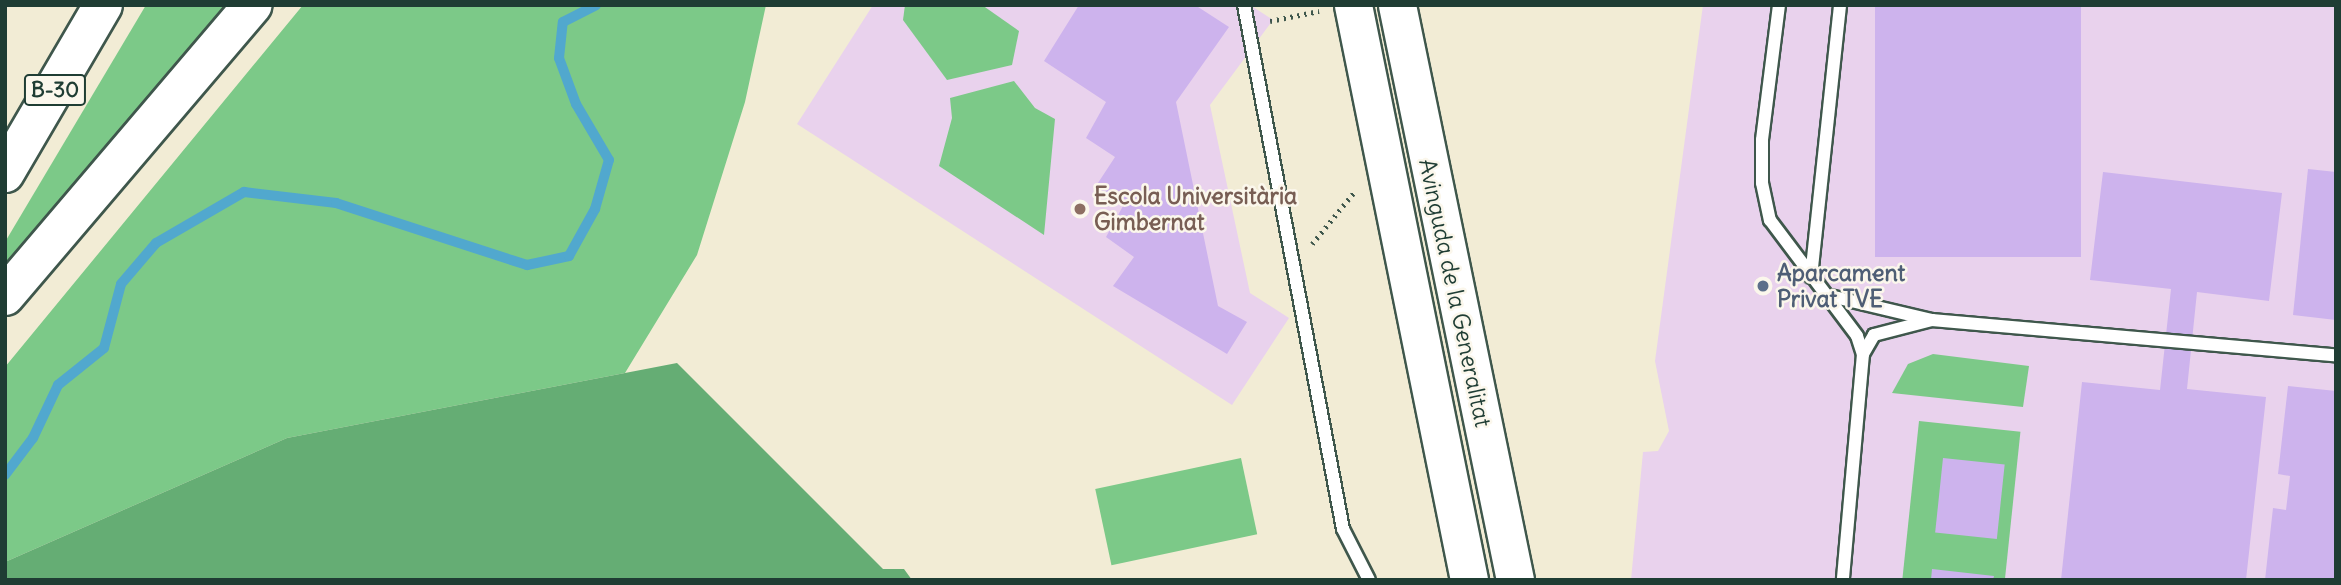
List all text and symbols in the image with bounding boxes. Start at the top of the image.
road number: B-30 [23,72,86,108]
street label: Avinguda de la Generalitat [1413,156,1497,430]
place label: Escola Universitària Gimbernat [1094,182,1297,236]
marker: Escola Universitària Gimbernat [1072,201,1088,217]
place label: Aparcament Privat TVE [1777,259,1905,313]
marker: Aparcament Privat TVE [1755,278,1771,294]

